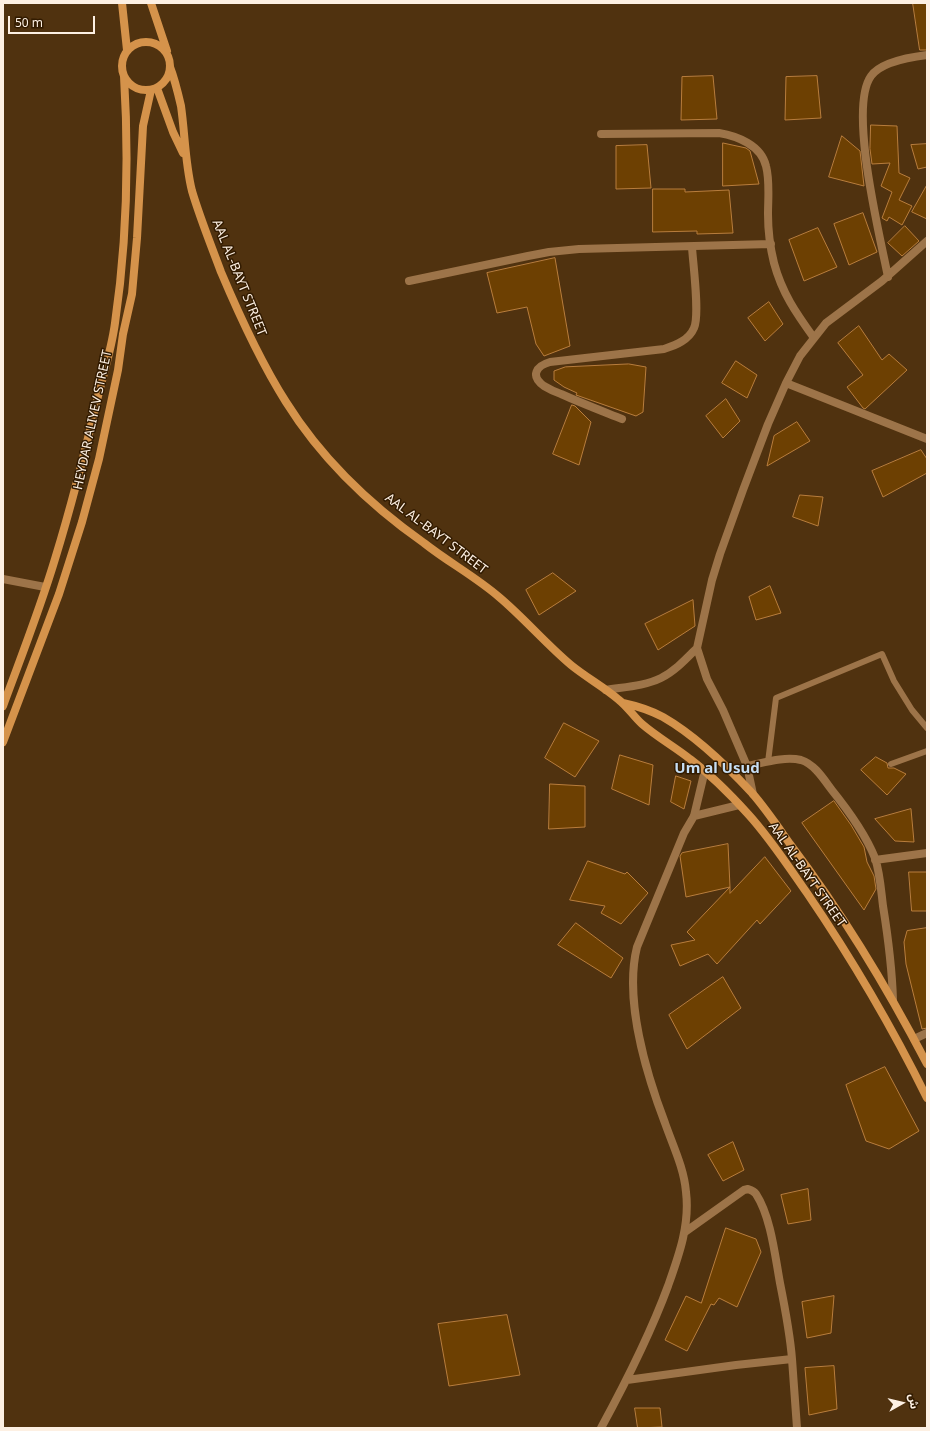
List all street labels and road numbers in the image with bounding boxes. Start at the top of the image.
street label: AAL AL-BAYT STREET [209,218,269,338]
street label: HEYDAR ALIYEV STREET [71,349,115,491]
street label: AAL AL-BAYT STREET [382,490,490,578]
street label: AAL AL-BAYT STREET [765,820,849,930]

